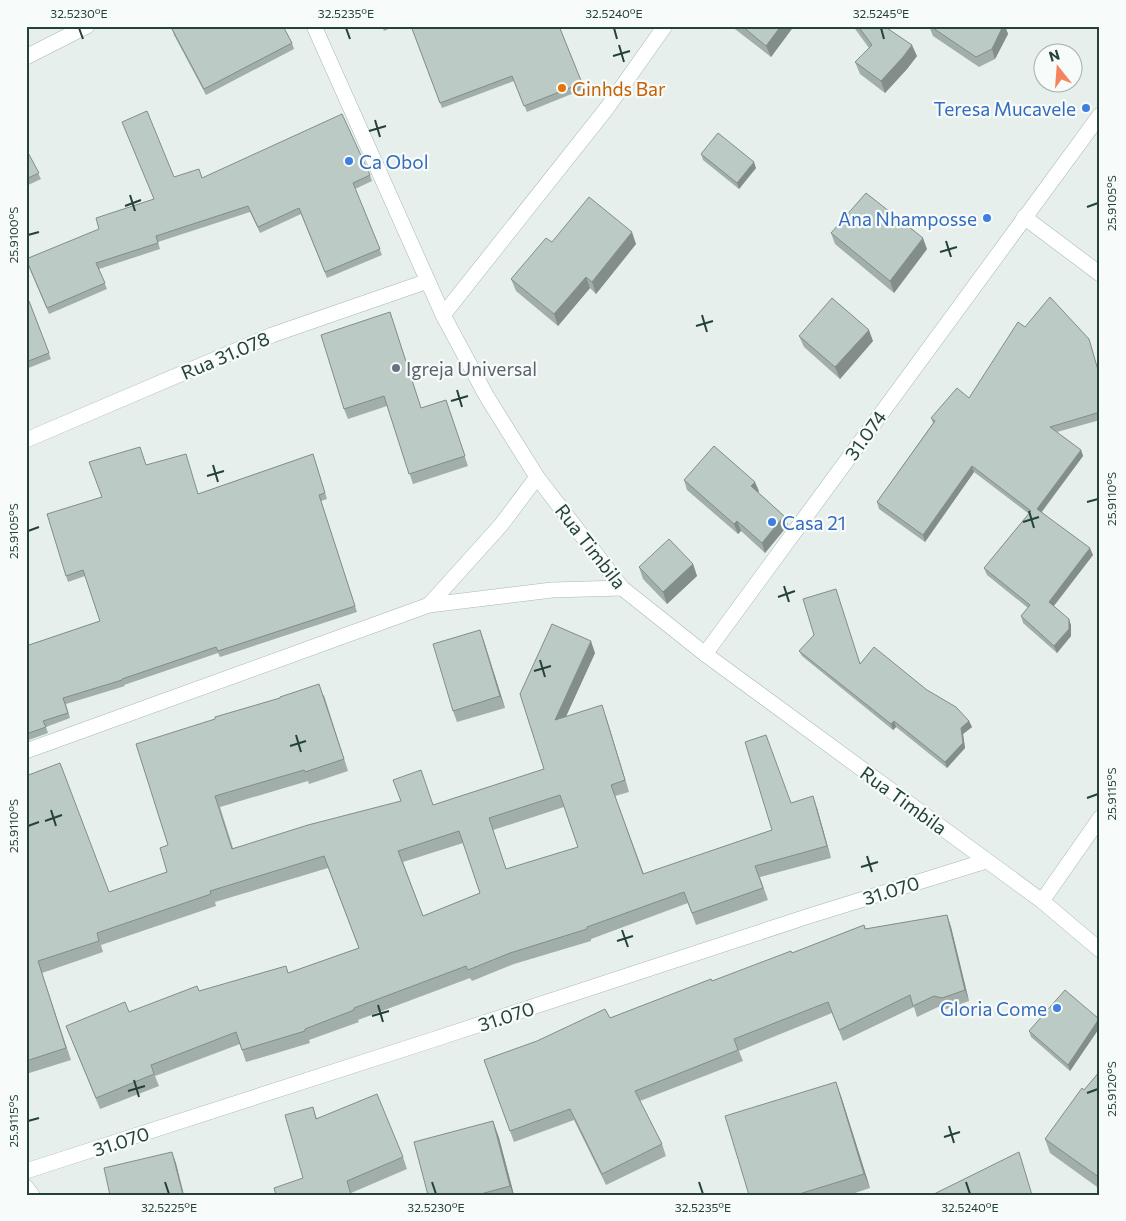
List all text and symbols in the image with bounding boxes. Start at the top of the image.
text: 32.5230°E [50,6,108,20]
text: 32.5235°E [318,6,374,20]
text: 32.5240°E [585,6,643,20]
text: 32.5245°E [853,6,909,20]
north arrow [1034,42,1084,92]
text: N [1047,45,1062,65]
place label: Ginhds Bar [572,77,666,100]
marker: Ginhds Bar [556,82,568,94]
place label: Teresa Mucavele [934,97,1076,120]
marker: Teresa Mucavele [1080,102,1092,114]
place label: Ca Obol [359,150,429,173]
marker: Ca Obol [343,155,355,167]
text: 25.9105°S [1104,175,1118,231]
text: 25.9100°S [6,207,20,263]
place label: Ana Nhamposse [838,207,977,230]
marker: Ana Nhamposse [981,212,993,224]
street label: Rua 31.078 [177,326,273,384]
place label: Igreja Universal [406,357,537,380]
marker: Igreja Universal [390,362,402,374]
street label: 31.074 [839,406,891,464]
text: 25.9110°S [1104,472,1118,526]
street label: Rua Timbila [551,499,631,593]
text: 25.9105°S [6,503,20,559]
place label: Casa 21 [782,511,846,534]
marker: Casa 21 [766,516,778,528]
street label: Rua Timbila [856,761,952,839]
text: 25.9115°S [1104,767,1118,821]
text: 25.9110°S [6,799,20,853]
street label: 31.070 [860,871,922,909]
street label: 31.070 [475,996,537,1036]
place label: Gloria Come [940,997,1047,1020]
marker: Gloria Come [1051,1002,1063,1014]
text: 25.9120°S [1104,1061,1118,1117]
text: 25.9115°S [6,1094,20,1148]
street label: 31.070 [90,1121,152,1161]
text: 32.5225°E [141,1200,197,1214]
text: 32.5230°E [407,1200,465,1214]
text: 32.5235°E [675,1200,731,1214]
text: 32.5240°E [941,1200,999,1214]

